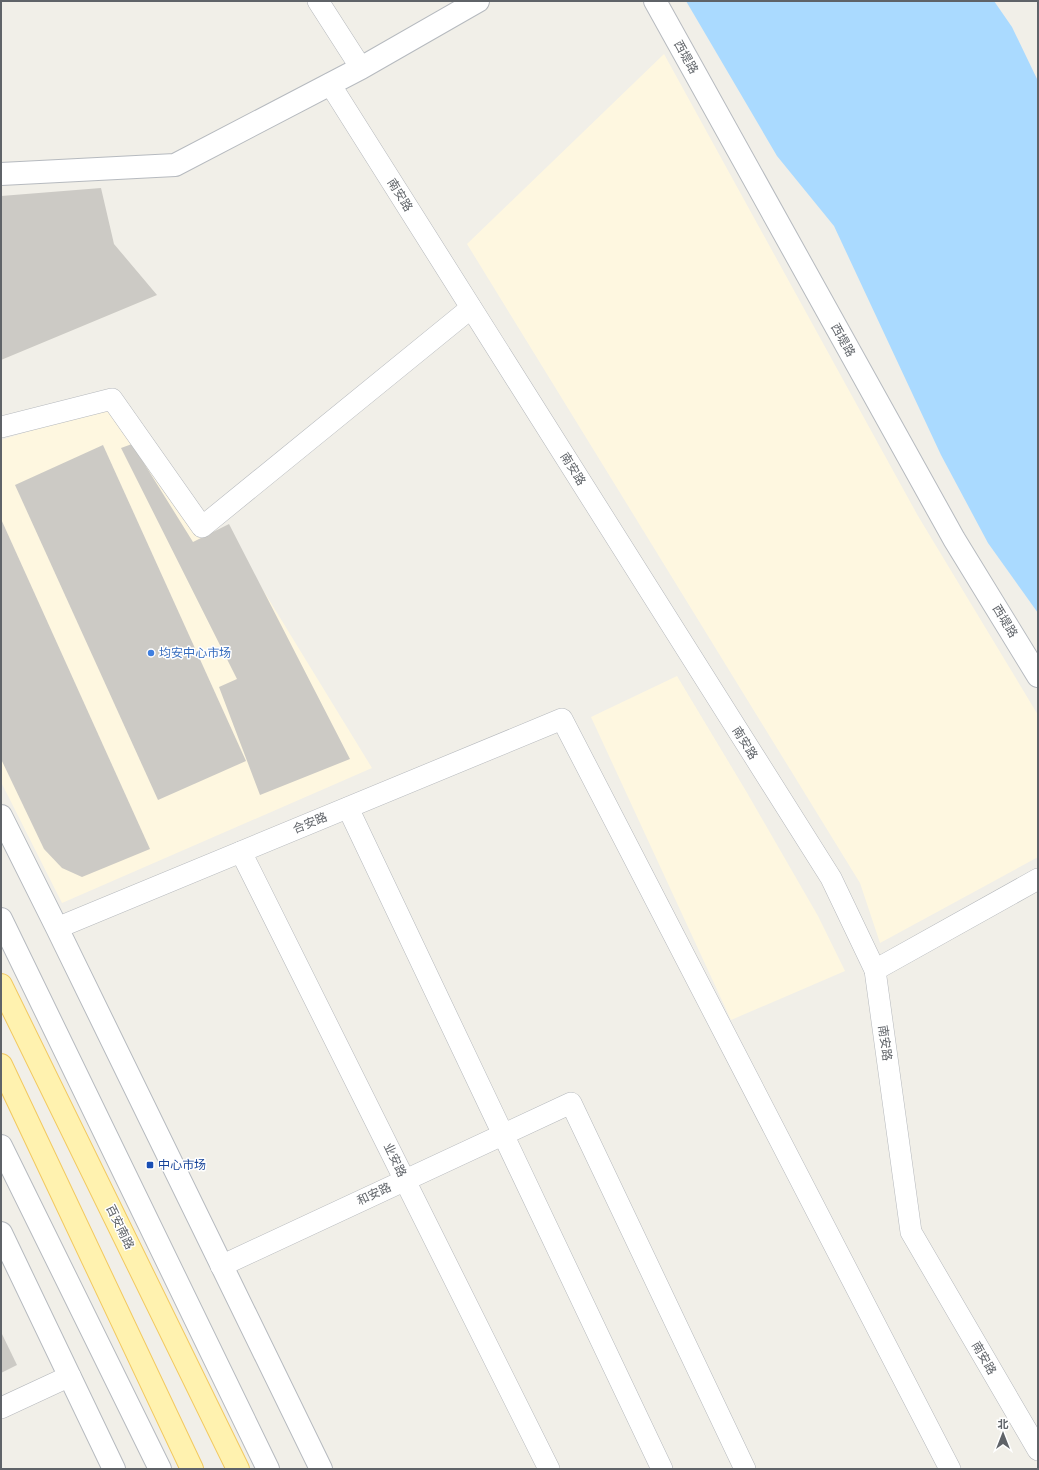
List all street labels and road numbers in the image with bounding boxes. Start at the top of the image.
street label: 西堤路 [671,38,701,76]
street label: 南安路 [385,176,415,214]
street label: 西堤路 [828,321,858,359]
street label: 南安路 [558,450,588,488]
street label: 西堤路 [990,602,1020,640]
street label: 南安路 [730,724,760,762]
street label: 合安路 [291,810,329,836]
street label: 南安路 [876,1024,894,1062]
street label: 业安路 [381,1141,409,1179]
street label: 和安路 [355,1180,393,1208]
street label: 百安南路 [103,1202,137,1252]
street label: 南安路 [969,1339,999,1377]

